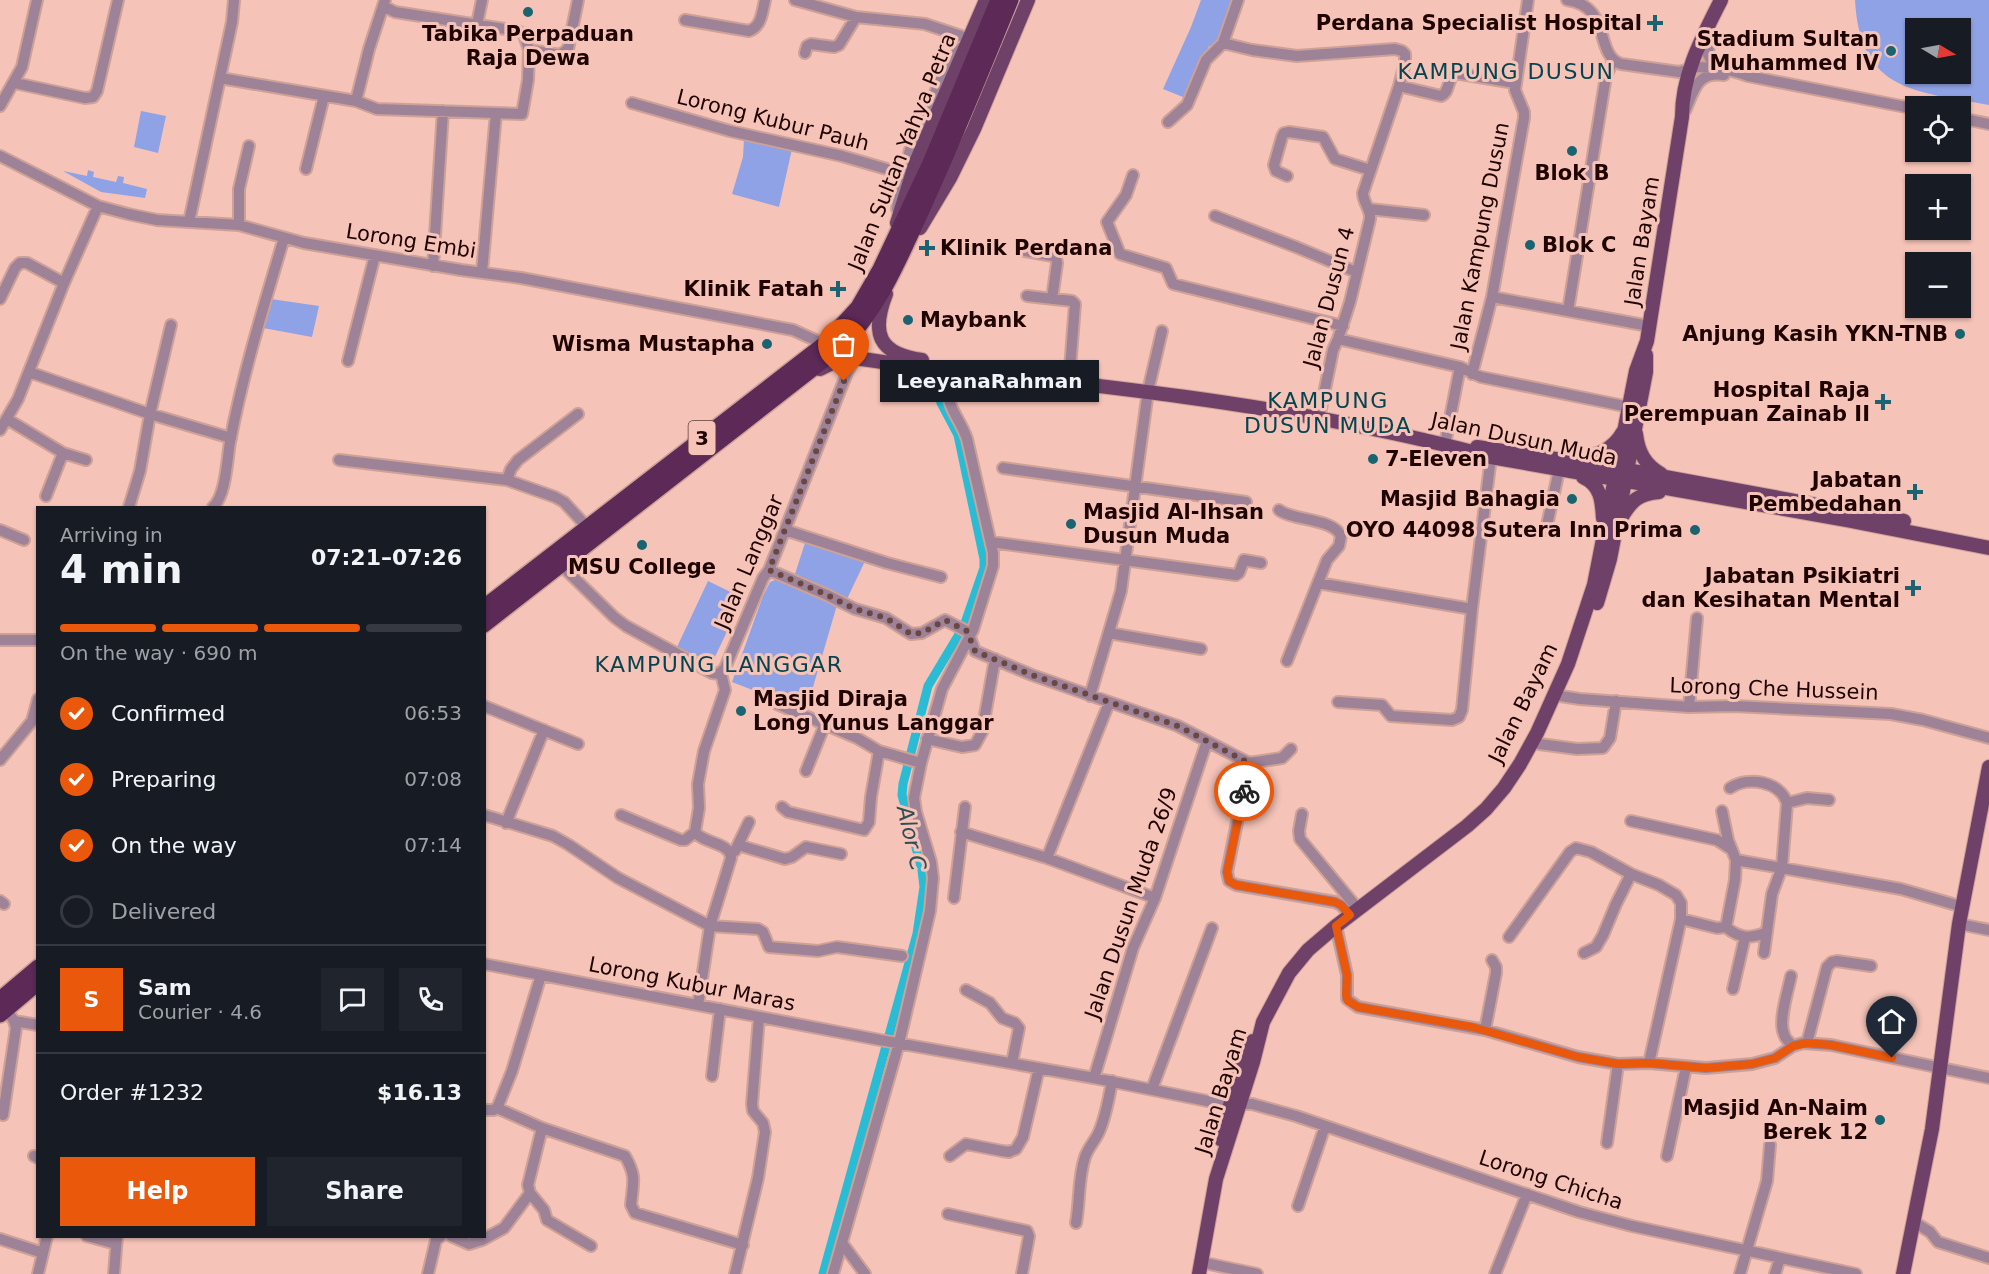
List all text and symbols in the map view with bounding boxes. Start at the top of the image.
marker: Tabika Perpaduan Raja Dewa [521,5,535,19]
place label: Perdana Specialist Hospital [1316,11,1642,35]
marker: Perdana Specialist Hospital [1646,14,1664,32]
north arrow [1905,18,1971,84]
map controls [1905,18,1971,318]
place label: Tabika Perpaduan Raja Dewa [422,22,634,70]
place label: Stadium Sultan Muhammed IV [1697,27,1880,75]
street label: Jalan Sultan Yahya Petra [843,30,961,276]
marker: Stadium Sultan Muhammed IV [1884,44,1898,58]
district label: KAMPUNG DUSUN [1397,59,1615,84]
street label: Lorong Kubur Pauh [674,84,872,156]
button: locate [1905,96,1971,162]
street label: Jalan Kampung Dusun [1446,120,1514,354]
marker: Blok B [1565,144,1579,158]
place label: Blok B [1535,161,1609,185]
button: + [1905,174,1971,240]
street label: Jalan Bayam [1620,175,1664,309]
street label: Lorong Embi [344,219,478,263]
street label: Jalan Dusun 4 [1298,224,1359,372]
place label: Blok C [1542,233,1616,257]
place label: Klinik Perdana [940,236,1112,260]
marker: Blok C [1523,238,1537,252]
marker: Klinik Perdana [918,239,936,257]
button: − [1905,252,1971,318]
place label: Klinik Fatah [683,277,824,301]
marker: Klinik Fatah [829,280,847,298]
place label: Maybank [920,308,1027,332]
marker: Maybank [901,313,915,327]
pin [818,319,869,381]
place label: Anjung Kasih YKN-TNB [1682,322,1948,346]
marker: Anjung Kasih YKN-TNB [1953,327,1967,341]
icon: bag [827,328,860,361]
place label: Wisma Mustapha [552,332,755,356]
marker: Wisma Mustapha [760,337,774,351]
callout: LeeyanaRahman [880,360,1099,402]
text: LeeyanaRahman [897,369,1082,393]
place label: Hospital Raja Perempuan Zainab II [1624,378,1870,426]
district label: KAMPUNG DUSUN MUDA [1244,388,1412,438]
marker: Hospital Raja Perempuan Zainab II [1874,393,1892,411]
street label: Jalan Dusun Muda [1427,407,1619,470]
road number: 3 [688,421,716,455]
place label: 7-Eleven [1385,447,1487,471]
marker: 7-Eleven [1366,452,1380,466]
place label: Jabatan Pembedahan [1748,468,1902,516]
marker: Jabatan Pembedahan [1906,483,1924,501]
place label: Masjid Bahagia [1380,487,1560,511]
street label: Jalan Langgar [709,491,788,635]
marker: Masjid Bahagia [1565,492,1579,506]
place label: Masjid Al-Ihsan Dusun Muda [1083,500,1264,548]
marker: Masjid Al-Ihsan Dusun Muda [1064,517,1078,531]
place label: OYO 44098 Sutera Inn Prima [1346,518,1683,542]
text: Arriving in [60,523,163,547]
marker: OYO 44098 Sutera Inn Prima [1688,523,1702,537]
marker: MSU College [635,538,649,552]
text: 07:21–07:26 [311,545,462,570]
text: 4 min [60,547,182,592]
place label: MSU College [568,555,716,579]
place label: Jabatan Psikiatri dan Kesihatan Mental [1642,564,1900,612]
marker: Jabatan Psikiatri dan Kesihatan Mental [1904,579,1922,597]
street label: Jalan Bayam [1483,639,1562,769]
text: On the way · 690 m [60,641,258,665]
district label: KAMPUNG LANGGAR [594,652,844,677]
street label: Lorong Che Hussein [1669,673,1879,705]
place label: Masjid Diraja Long Yunus Langgar [753,687,994,735]
icon: check [60,697,93,730]
text: Confirmed [111,701,225,726]
text: 06:53 [404,701,462,725]
marker: Masjid Diraja Long Yunus Langgar [734,704,748,718]
courier [1214,761,1274,821]
icon: check [60,763,93,796]
text: Preparing [111,767,217,792]
text: 07:08 [404,767,462,791]
icon: bike [1228,775,1261,808]
street label: Jalan Dusun Muda 26/9 [1079,784,1182,1024]
water label: Alor C [891,801,931,874]
icon: check [60,829,93,862]
text: On the way [111,833,237,858]
text: 07:14 [404,833,462,857]
text: Delivered [111,899,216,924]
street label: Lorong Kubur Maras [587,952,797,1016]
button: chat [321,968,384,1031]
button: phone [399,968,462,1031]
text: Sam [138,975,192,1000]
text: S [84,987,99,1012]
pin [1866,996,1917,1058]
text: Courier · 4.6 [138,1000,262,1024]
icon: home [1875,1005,1908,1038]
street label: Jalan Bayam [1190,1025,1252,1159]
text: Order #1232 [60,1080,204,1105]
text: $16.13 [377,1080,462,1105]
place label: Masjid An-Naim Berek 12 [1683,1096,1868,1144]
marker: Masjid An-Naim Berek 12 [1873,1113,1887,1127]
street label: Lorong Chicha [1476,1145,1626,1215]
button: Help [60,1157,255,1226]
button: Share [267,1157,462,1226]

